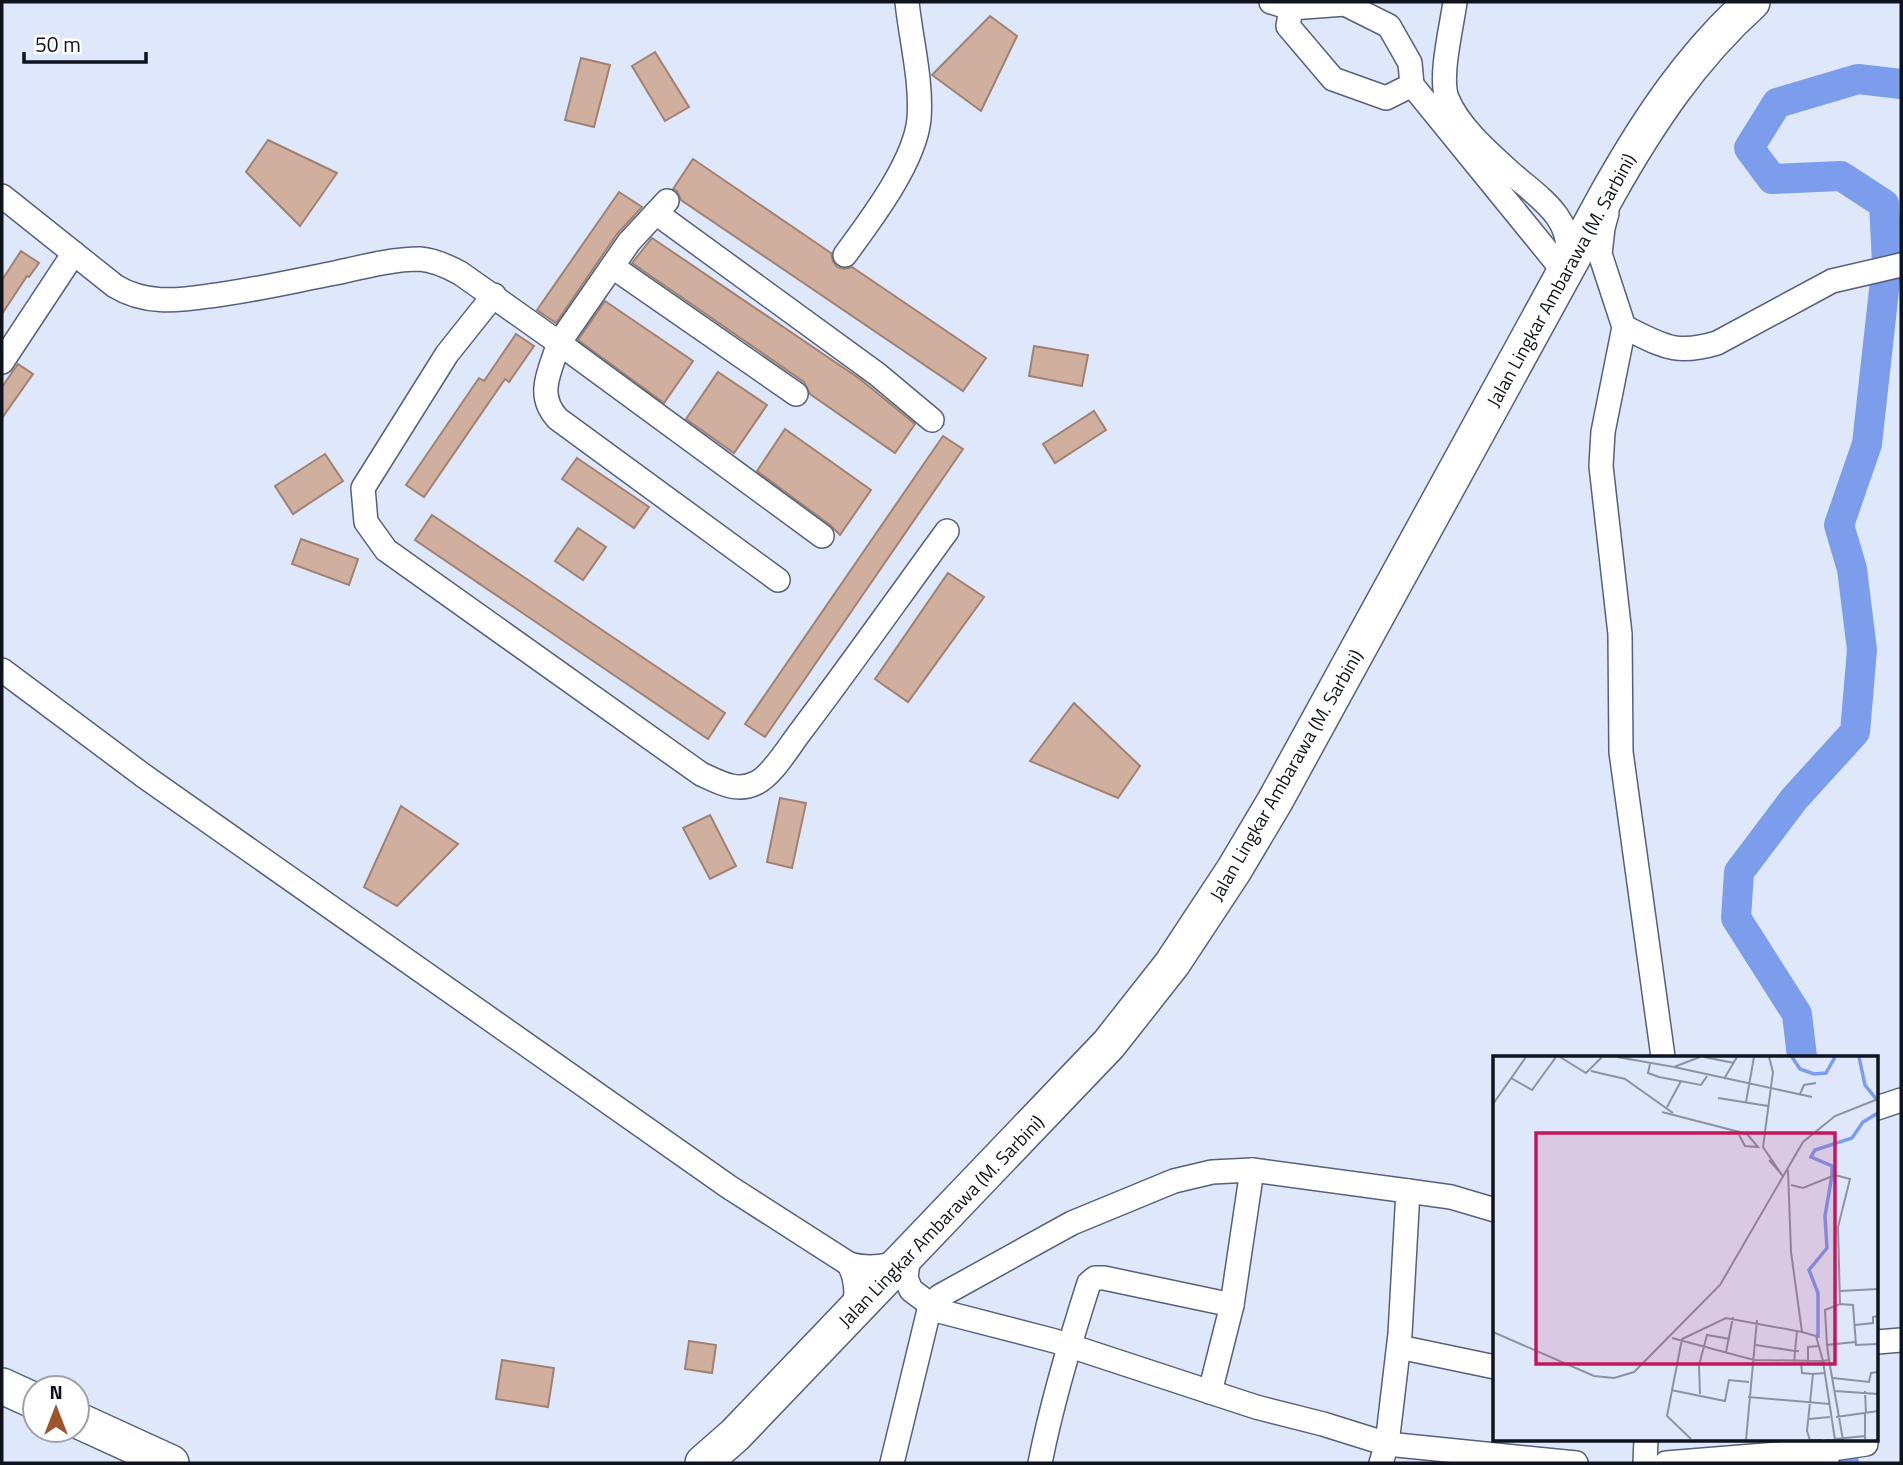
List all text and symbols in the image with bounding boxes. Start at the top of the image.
scale bar [24,21,147,65]
text: 50 m [35,28,81,60]
street label: Jalan Lingkar Ambarawa (M. Sarbini) [1479,148,1643,412]
street label: Jalan Lingkar Ambarawa (M. Sarbini) [1202,644,1370,906]
inset map [1493,1056,1878,1440]
street label: Jalan Lingkar Ambarawa (M. Sarbini) [831,1108,1050,1334]
north arrow [21,1374,91,1444]
text: N [49,1377,63,1406]

